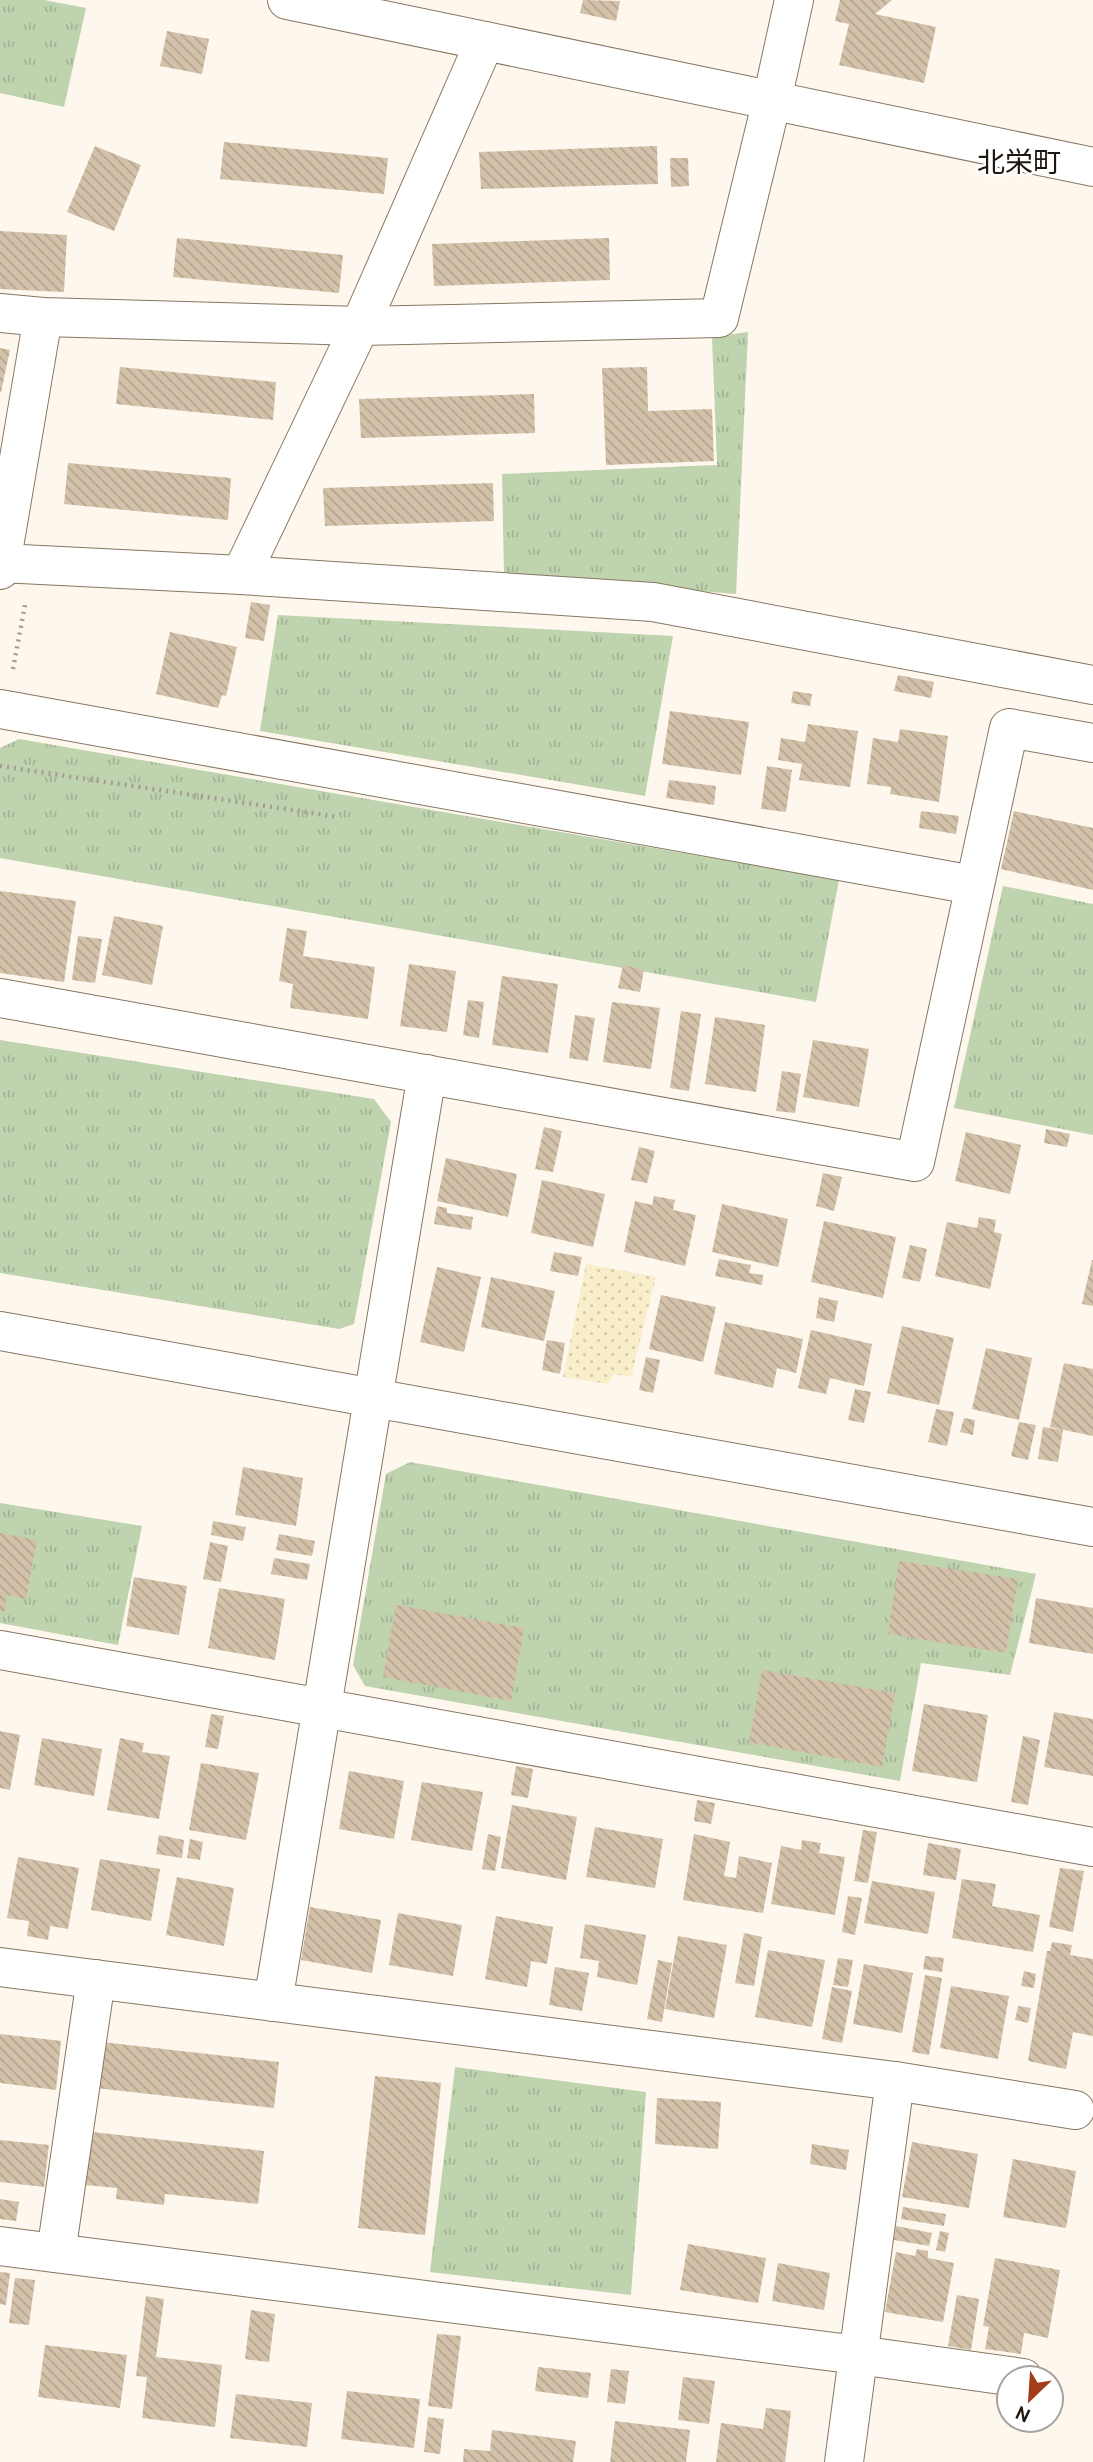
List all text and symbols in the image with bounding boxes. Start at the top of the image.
district label: 北栄町 [977,145,1061,179]
north arrow [995,2364,1065,2434]
text: N [1012,2401,1034,2427]

